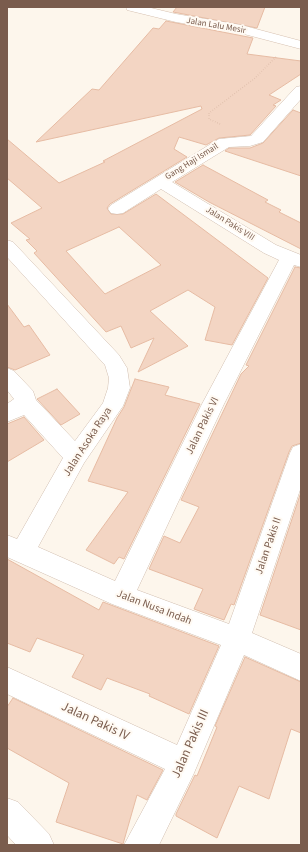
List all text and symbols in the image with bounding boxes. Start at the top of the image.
street label: Jalan Lalu Mesir [185,15,247,37]
street label: Gang Haji Ismail [163,141,221,183]
street label: Jalan Pakis VIII [204,205,256,243]
street label: Jalan Pakis VI [183,395,223,457]
street label: Jalan Asoka Raya [61,405,115,479]
street label: Jalan Pakis II [253,516,285,576]
street label: Jalan Nusa Indah [115,588,193,628]
street label: Jalan Pakis IV [58,699,132,745]
street label: Jalan Pakis III [169,707,213,781]

